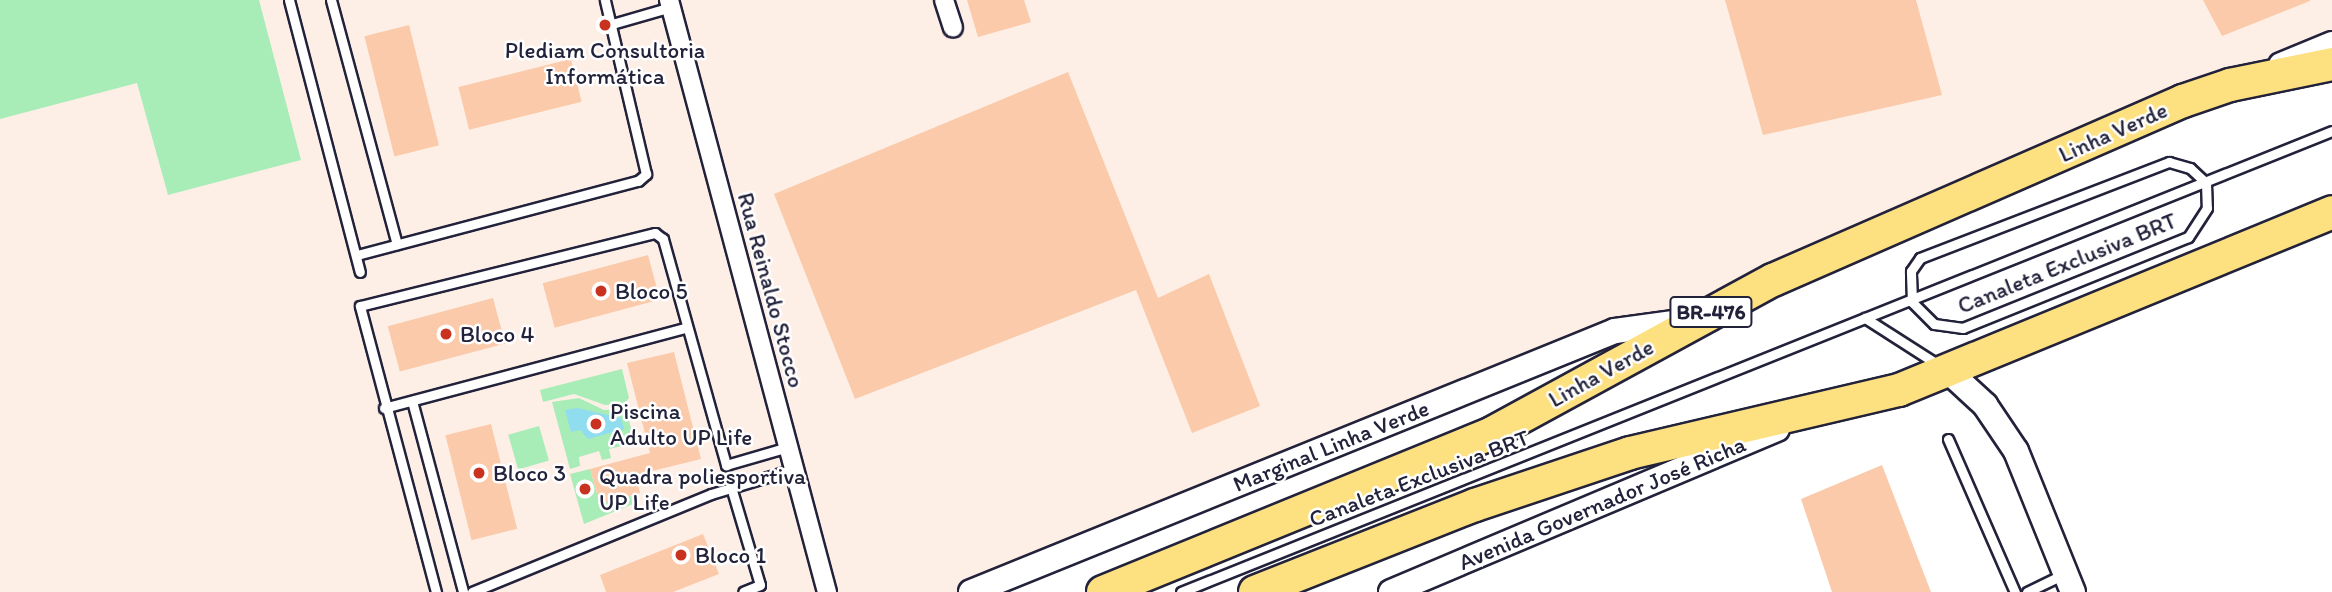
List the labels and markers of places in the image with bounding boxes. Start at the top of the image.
marker: Plediam Consultoria Informática [597,17,613,33]
place label: Plediam Consultoria Informática [505,36,705,90]
place label: Bloco 5 [615,277,688,305]
marker: Bloco 5 [593,283,609,299]
place label: Bloco 4 [460,320,534,348]
marker: Bloco 4 [438,326,454,342]
place label: Piscina Adulto UP Life [610,397,753,451]
marker: Piscina Adulto UP Life [588,416,604,432]
place label: Bloco 3 [493,459,566,487]
place label: Quadra poliesportiva UP Life [599,462,806,516]
marker: Bloco 3 [471,465,487,481]
marker: Quadra poliesportiva UP Life [577,481,593,497]
place label: Bloco 1 [695,541,766,569]
marker: Bloco 1 [673,547,689,563]

